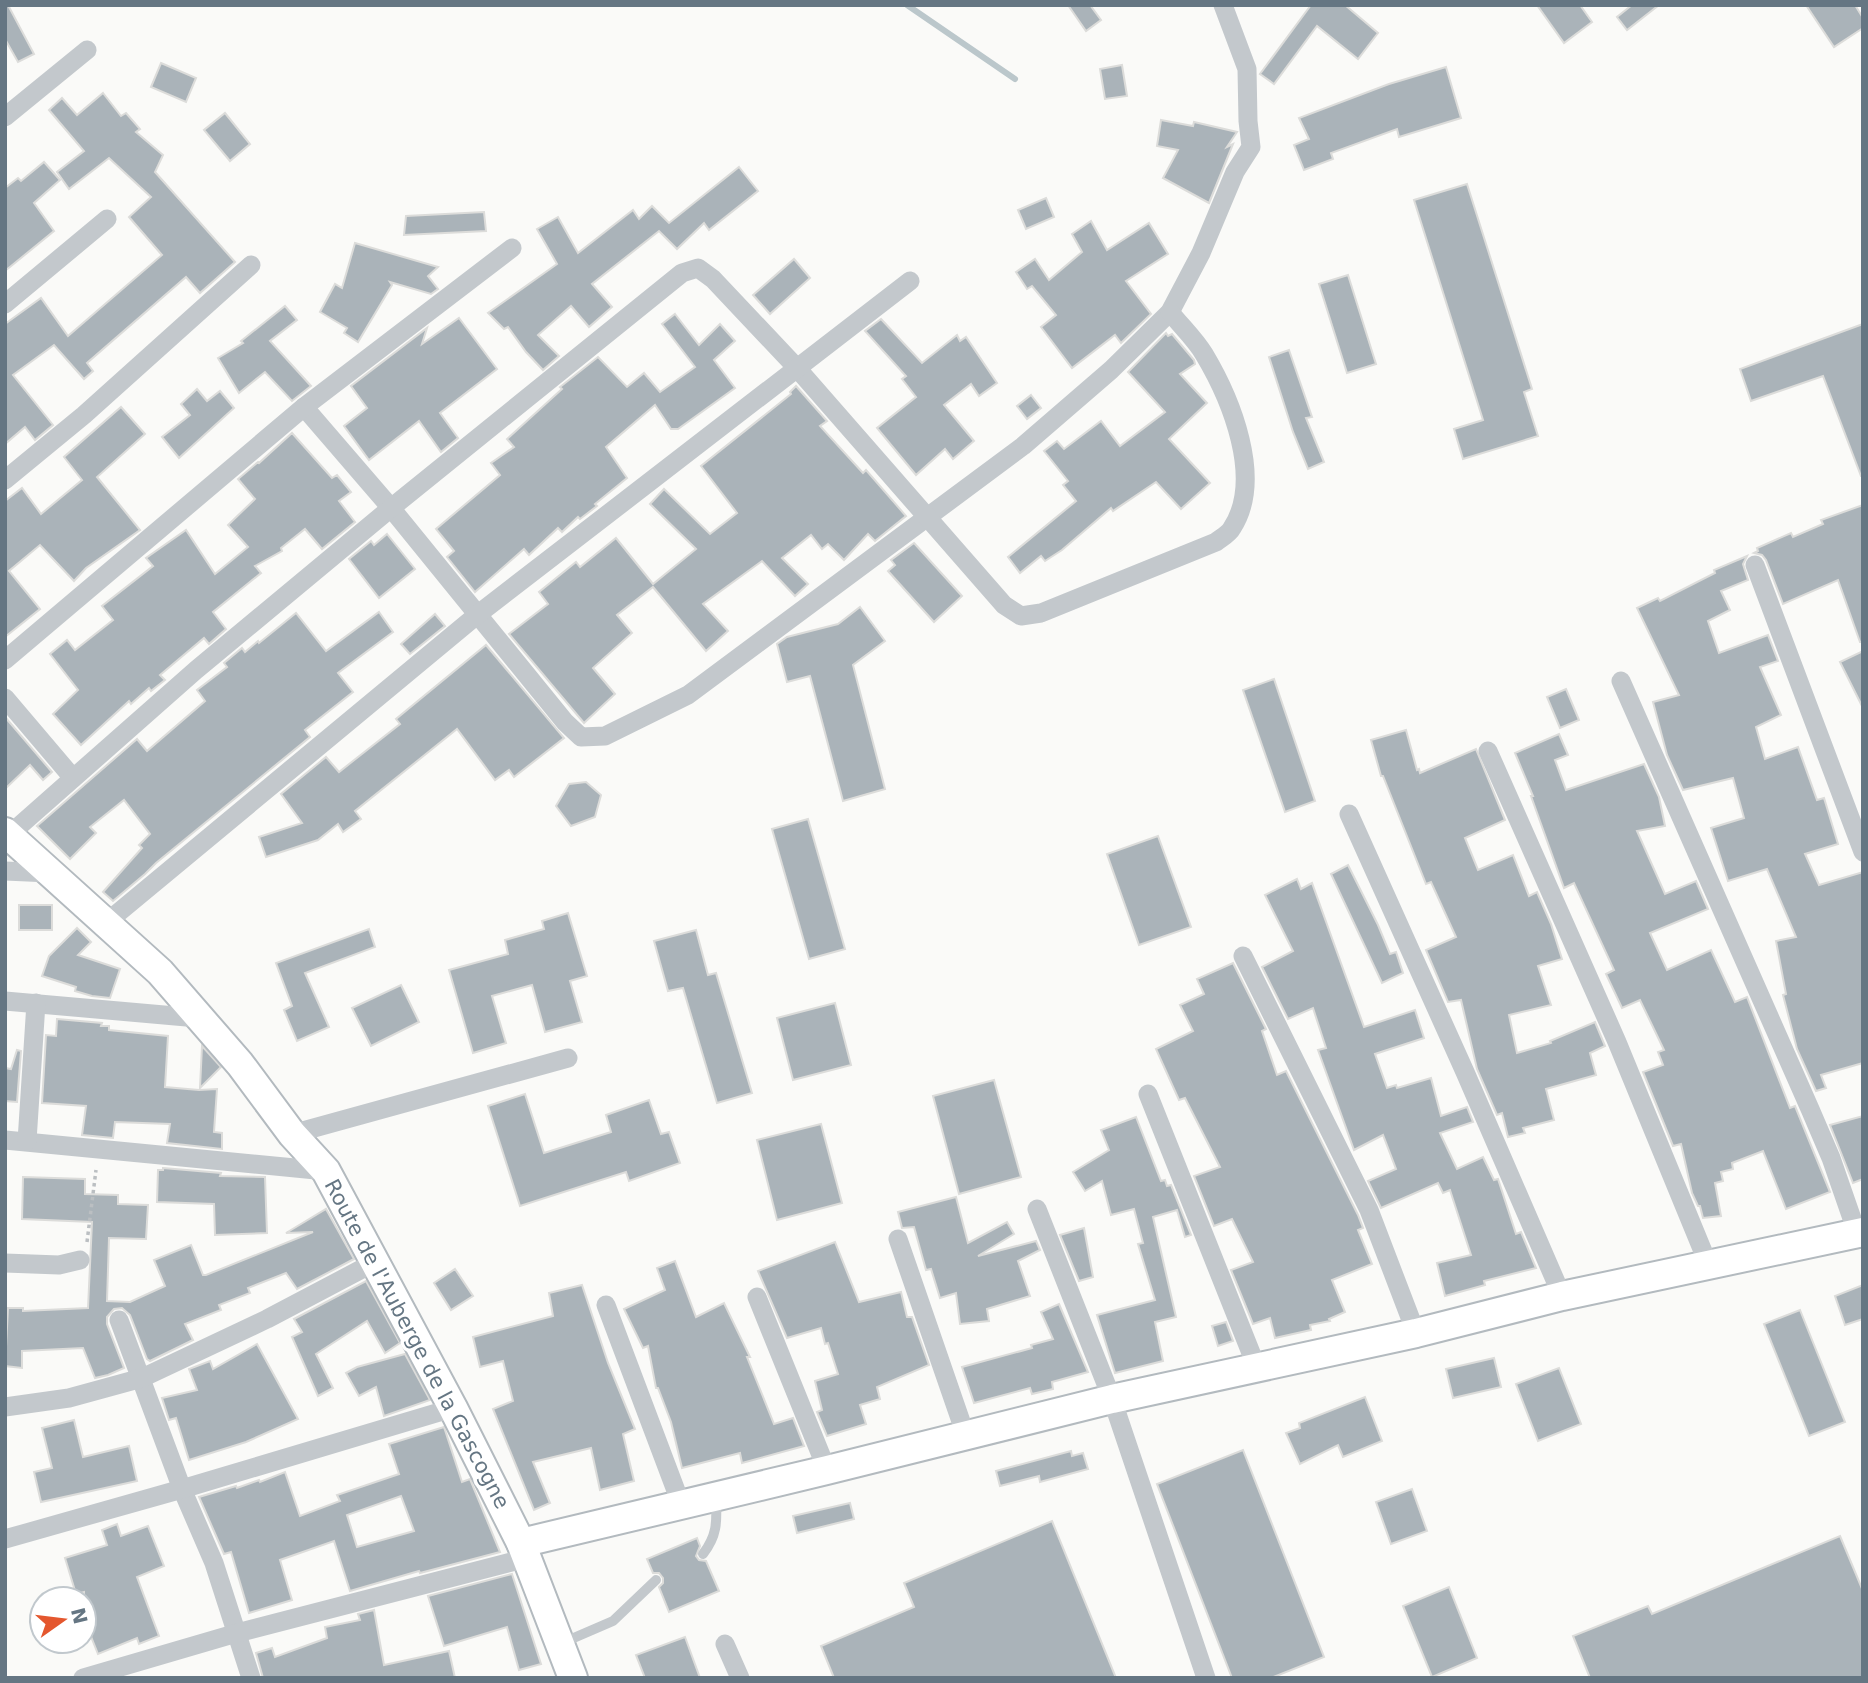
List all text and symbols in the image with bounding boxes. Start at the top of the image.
street label: Route de l'Auberge de la Gascogne [320,1175,514,1513]
north arrow [28,1585,98,1655]
text: N [67,1606,92,1626]

